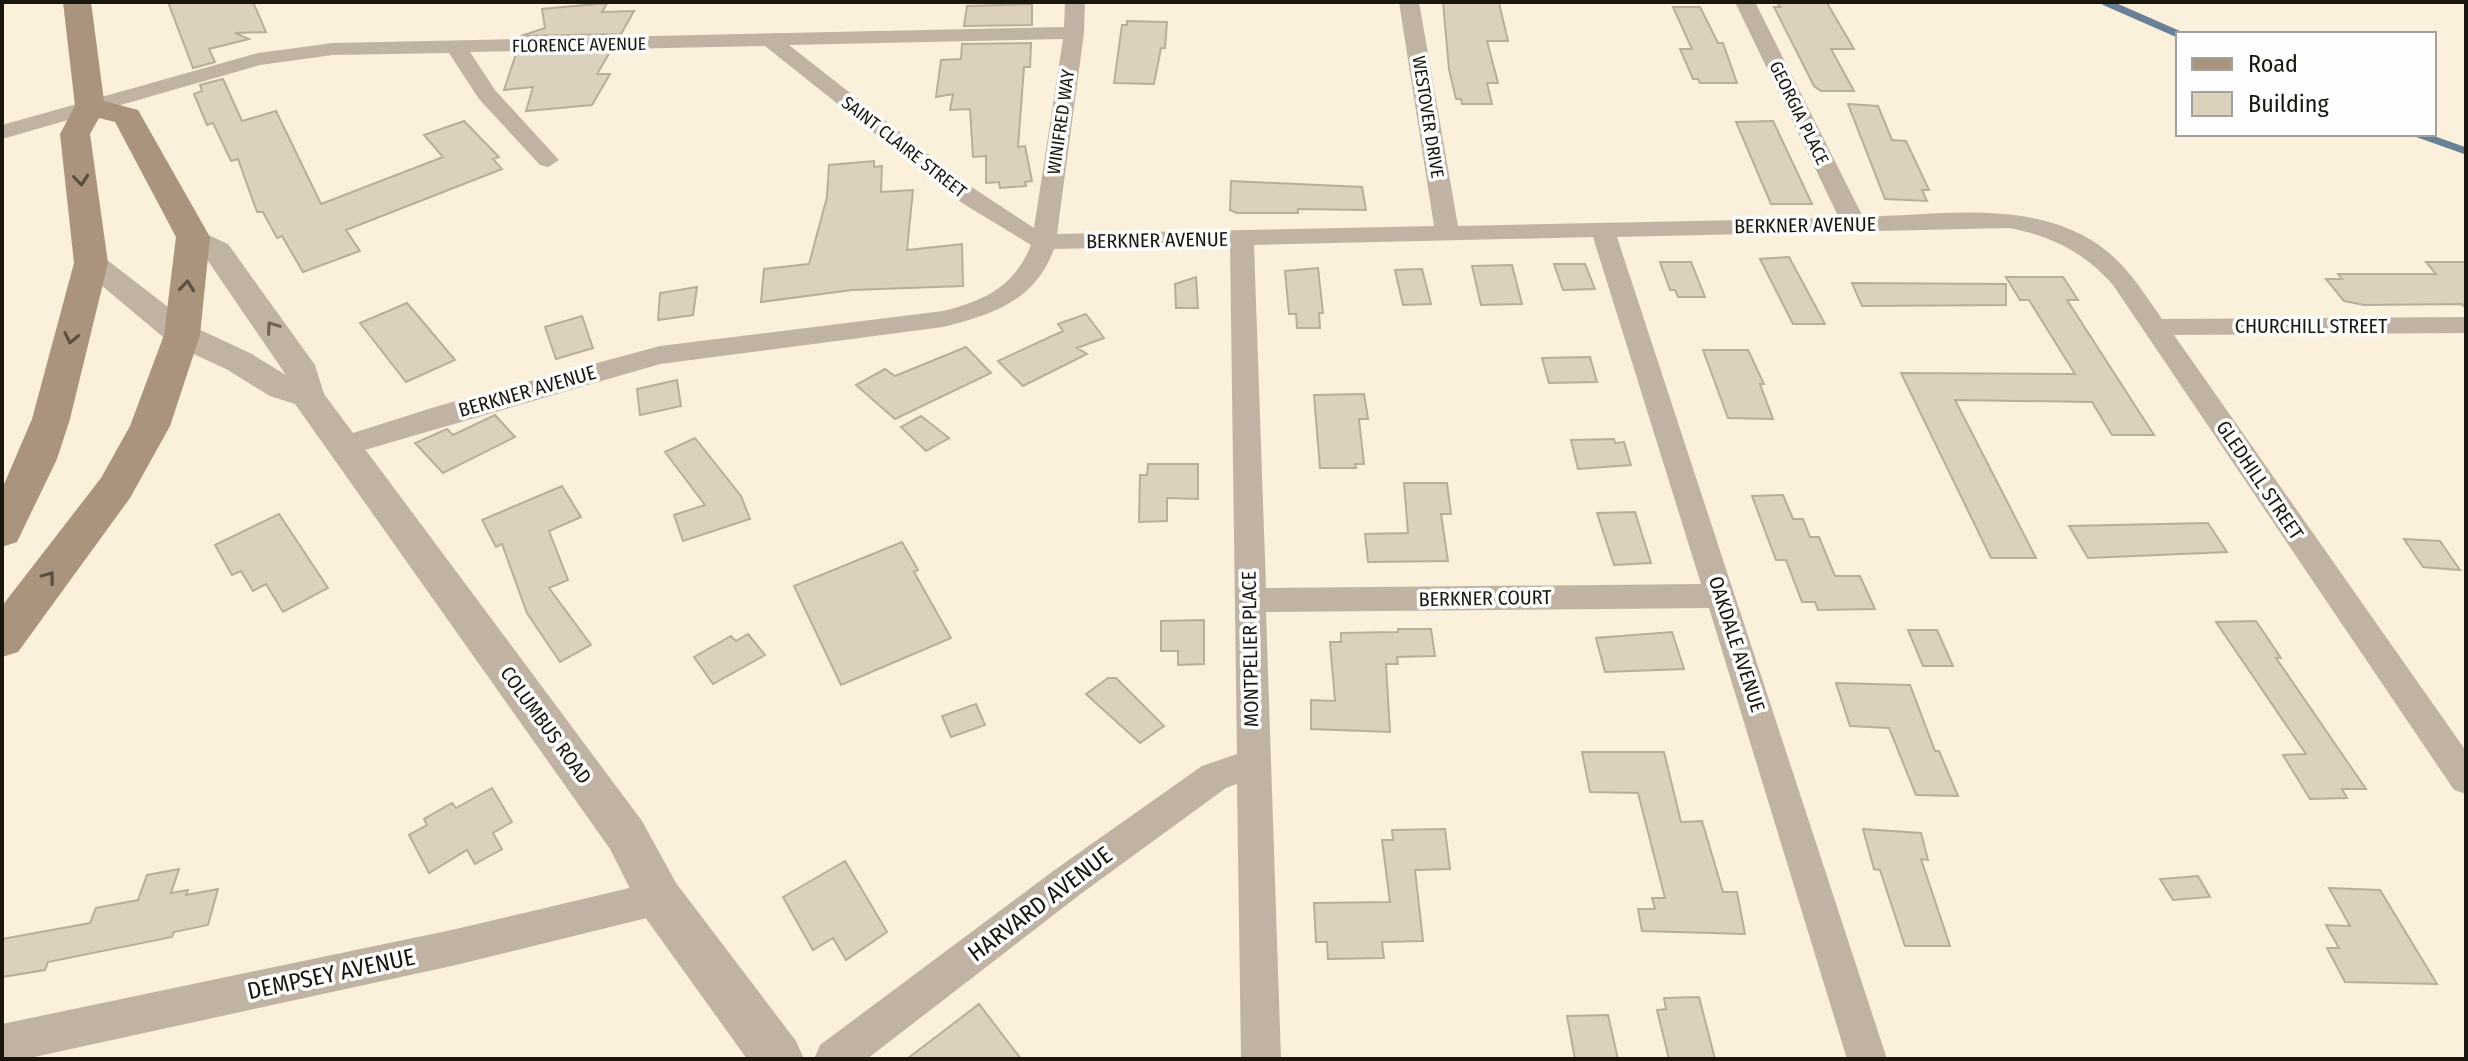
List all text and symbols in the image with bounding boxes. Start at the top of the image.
legend [2176,32,2436,136]
street label: FLORENCE AVENUE [512,33,646,57]
text: Road [2248,50,2298,78]
street label: WESTOVER DRIVE [1407,54,1449,180]
street label: GEORGIA PLACE [1764,58,1834,168]
street label: WINIFRED WAY [1043,68,1079,176]
text: Building [2248,90,2330,118]
street label: SAINT CLAIRE STREET [837,91,971,203]
one-way arrow [73,173,90,186]
street label: BERKNER AVENUE [1734,212,1876,238]
street label: BERKNER AVENUE [1086,227,1228,253]
one-way arrow [179,279,196,292]
street label: CHURCHILL STREET [2235,314,2388,338]
one-way arrow [267,322,282,336]
one-way arrow [63,331,80,345]
street label: BERKNER AVENUE [455,360,599,422]
street label: GLEDHILL STREET [2211,416,2309,545]
one-way arrow [40,571,54,586]
street label: MONTPELIER PLACE [1237,571,1263,727]
street label: OAKDALE AVENUE [1704,573,1770,715]
street label: BERKNER COURT [1418,585,1552,611]
street label: COLUMBUS ROAD [495,662,597,788]
street label: HARVARD AVENUE [963,841,1117,967]
street label: DEMPSEY AVENUE [245,943,417,1005]

